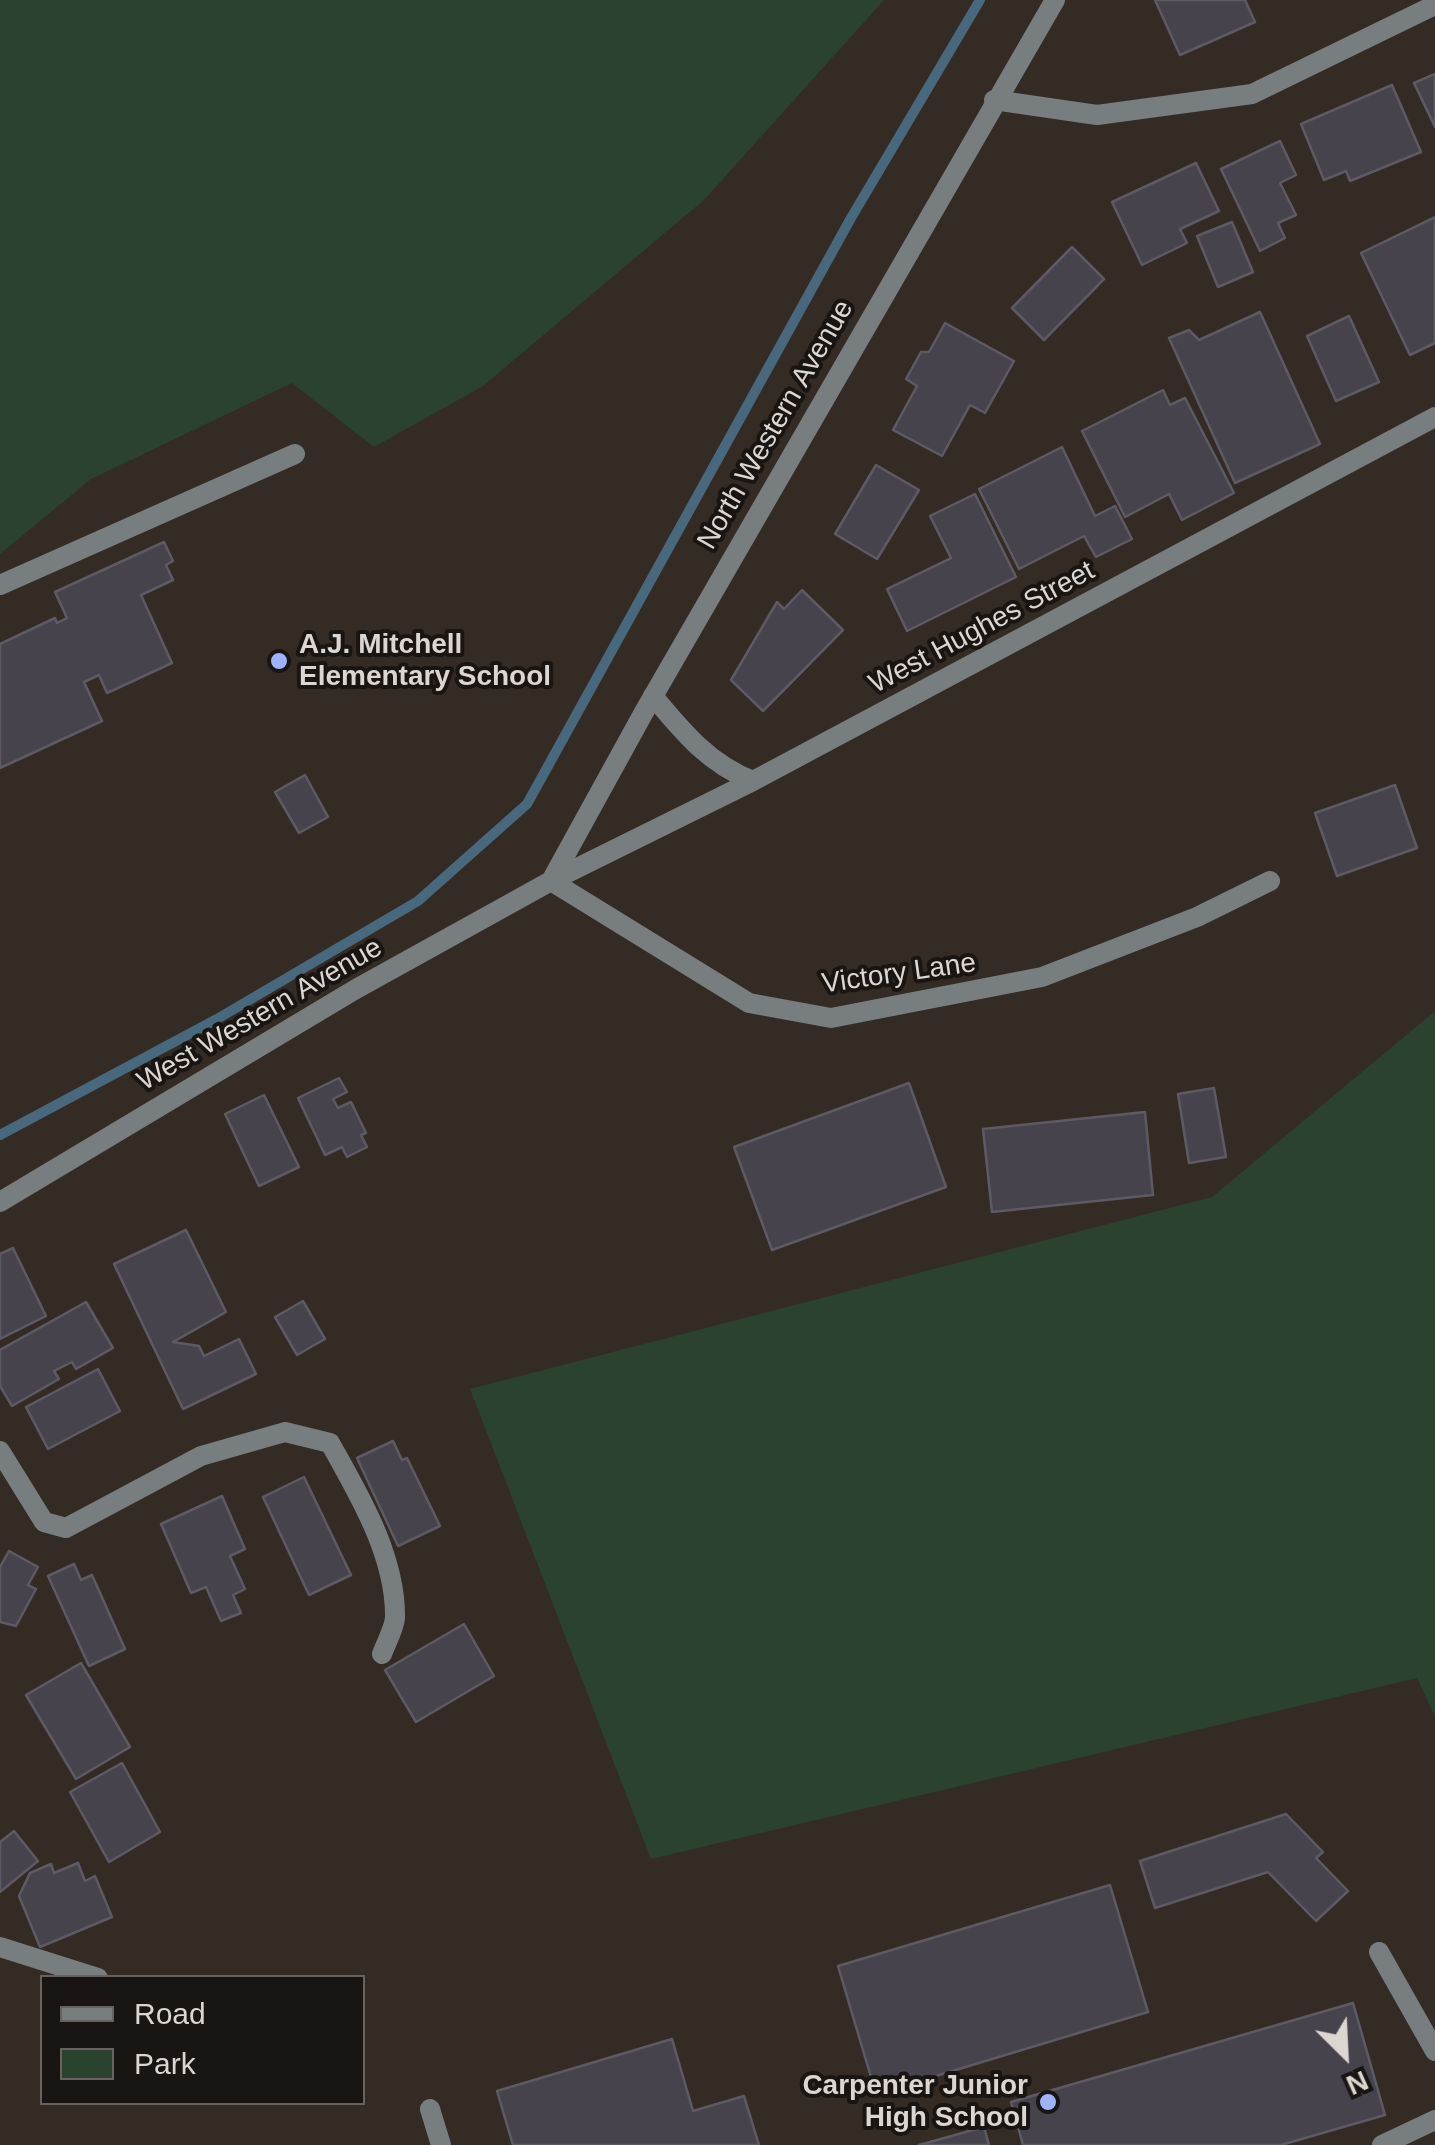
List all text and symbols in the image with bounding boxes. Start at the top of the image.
street label: North Western Avenue [691,294,861,556]
street label: West Hughes Street [864,554,1100,702]
place label: A.J. Mitchell Elementary School [299,628,551,694]
marker: A.J. Mitchell Elementary School [268,650,290,672]
street label: West Western Avenue [132,931,388,1099]
street label: Victory Lane [820,947,978,1001]
legend [40,1975,365,2105]
text: Road [134,1997,206,2030]
north arrow [1295,2005,1395,2105]
text: Park [134,2047,196,2080]
text: N [1342,2065,1373,2101]
place label: Carpenter Junior High School [802,2069,1028,2135]
marker: Carpenter Junior High School [1037,2091,1059,2113]

